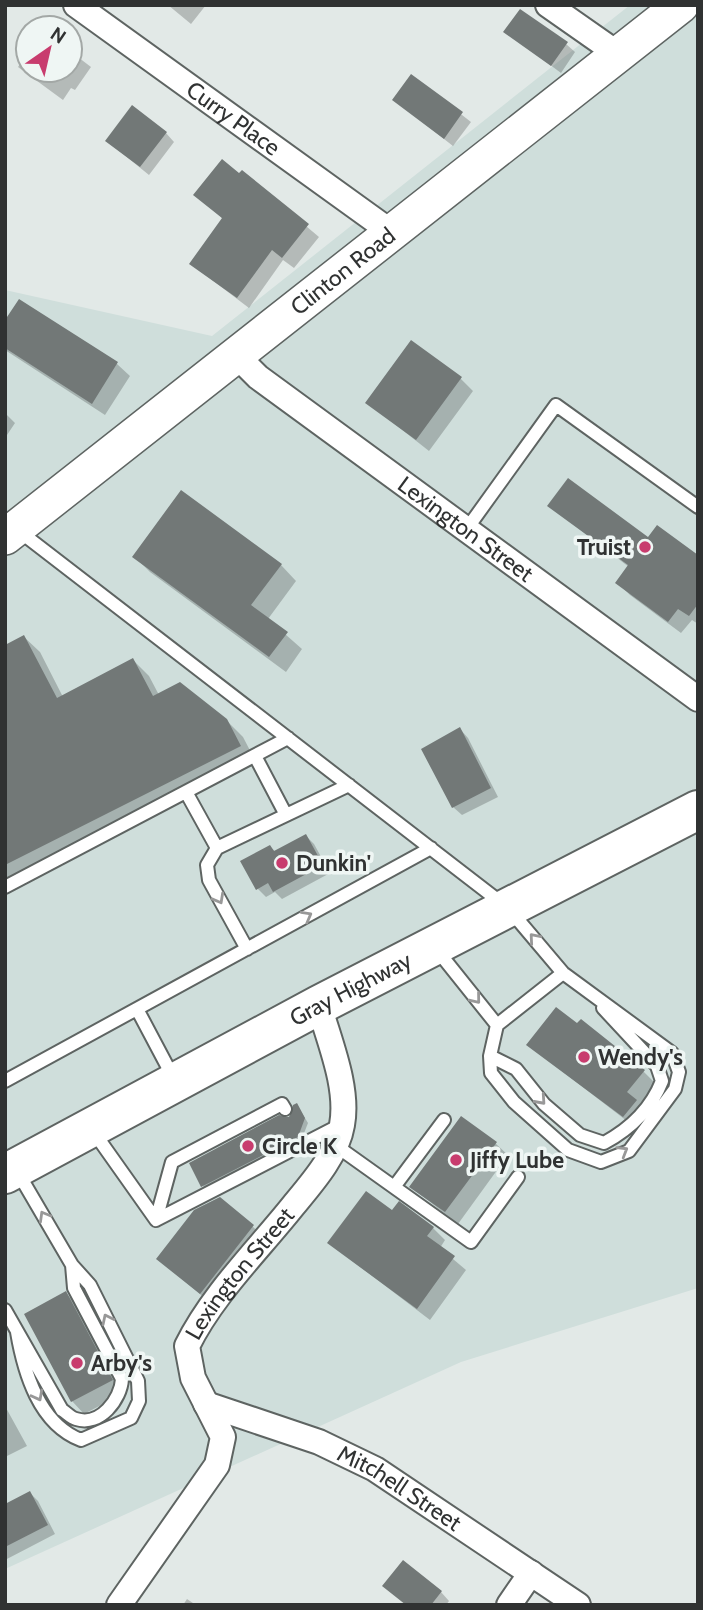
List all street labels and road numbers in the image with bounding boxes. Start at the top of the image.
street label: Curry Place [181,75,286,162]
street label: Clinton Road [285,221,401,321]
street label: Lexington Street [393,470,539,588]
street label: Gray Highway [285,946,417,1032]
street label: Lexington Street [179,1201,300,1345]
street label: Mitchell Street [333,1439,467,1537]

